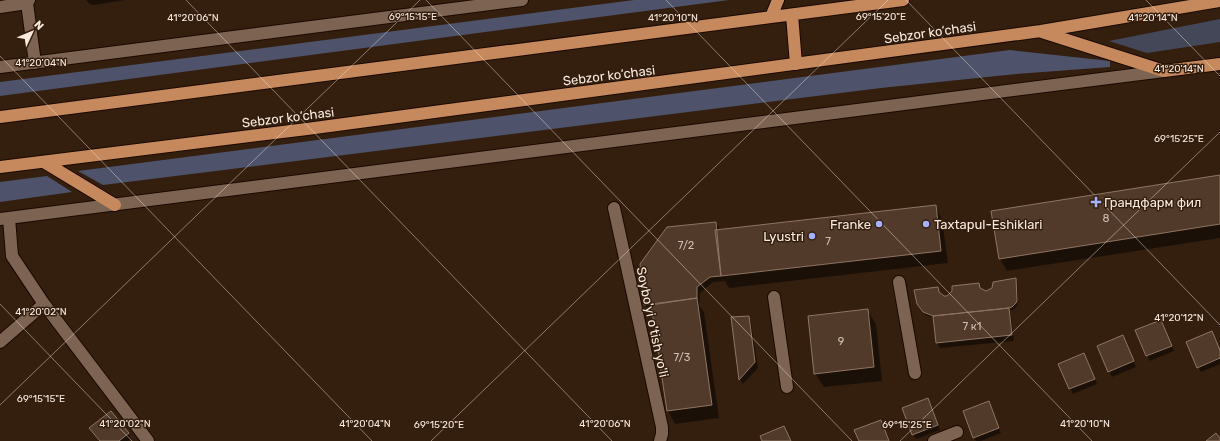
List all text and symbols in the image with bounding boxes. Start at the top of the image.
text: 69°15'15"E [389,11,437,23]
text: 69°15'20"E [856,11,906,23]
north arrow [12,12,52,52]
text: 41°20'06"N [167,12,219,24]
text: 41°20'10"N [648,12,698,24]
text: 41°20'14"N [1128,12,1178,24]
text: N [31,18,46,33]
street label: Sebzor ko‘chasi [883,19,977,46]
text: 41°20'04"N [15,57,67,69]
street label: Sebzor ko‘chasi [562,62,656,89]
text: 41°20'14"N [1154,63,1204,75]
street label: Sebzor ko‘chasi [241,104,335,131]
text: 69°15'25"E [1154,133,1204,145]
place label: Грандфарм фил [1104,195,1201,210]
marker: Грандфарм фил [1091,197,1101,207]
house number: 8 [1103,212,1110,225]
place label: Franke [830,217,871,232]
place label: Taxtapul-Eshiklari [934,217,1042,232]
marker: Franke [874,219,884,229]
marker: Taxtapul-Eshiklari [921,219,931,229]
place label: Lyustri [763,229,804,244]
marker: Lyustri [807,231,817,241]
house number: 7 [825,235,831,248]
house number: 7/2 [678,239,694,252]
street label: Soybo'yi o'tish yo'li [633,266,672,379]
text: 41°20'02"N [15,306,67,318]
text: 41°20'12"N [1154,312,1204,324]
house number: 7 к1 [963,320,981,333]
house number: 9 [838,335,844,348]
house number: 7/3 [674,351,691,364]
text: 69°15'15"E [17,393,65,405]
text: 41°20'02"N [99,418,151,430]
text: 41°20'04"N [339,418,391,430]
text: 41°20'06"N [579,418,631,430]
text: 41°20'10"N [1060,418,1110,430]
text: 69°15'20"E [414,419,464,431]
text: 69°15'25"E [882,419,932,431]

